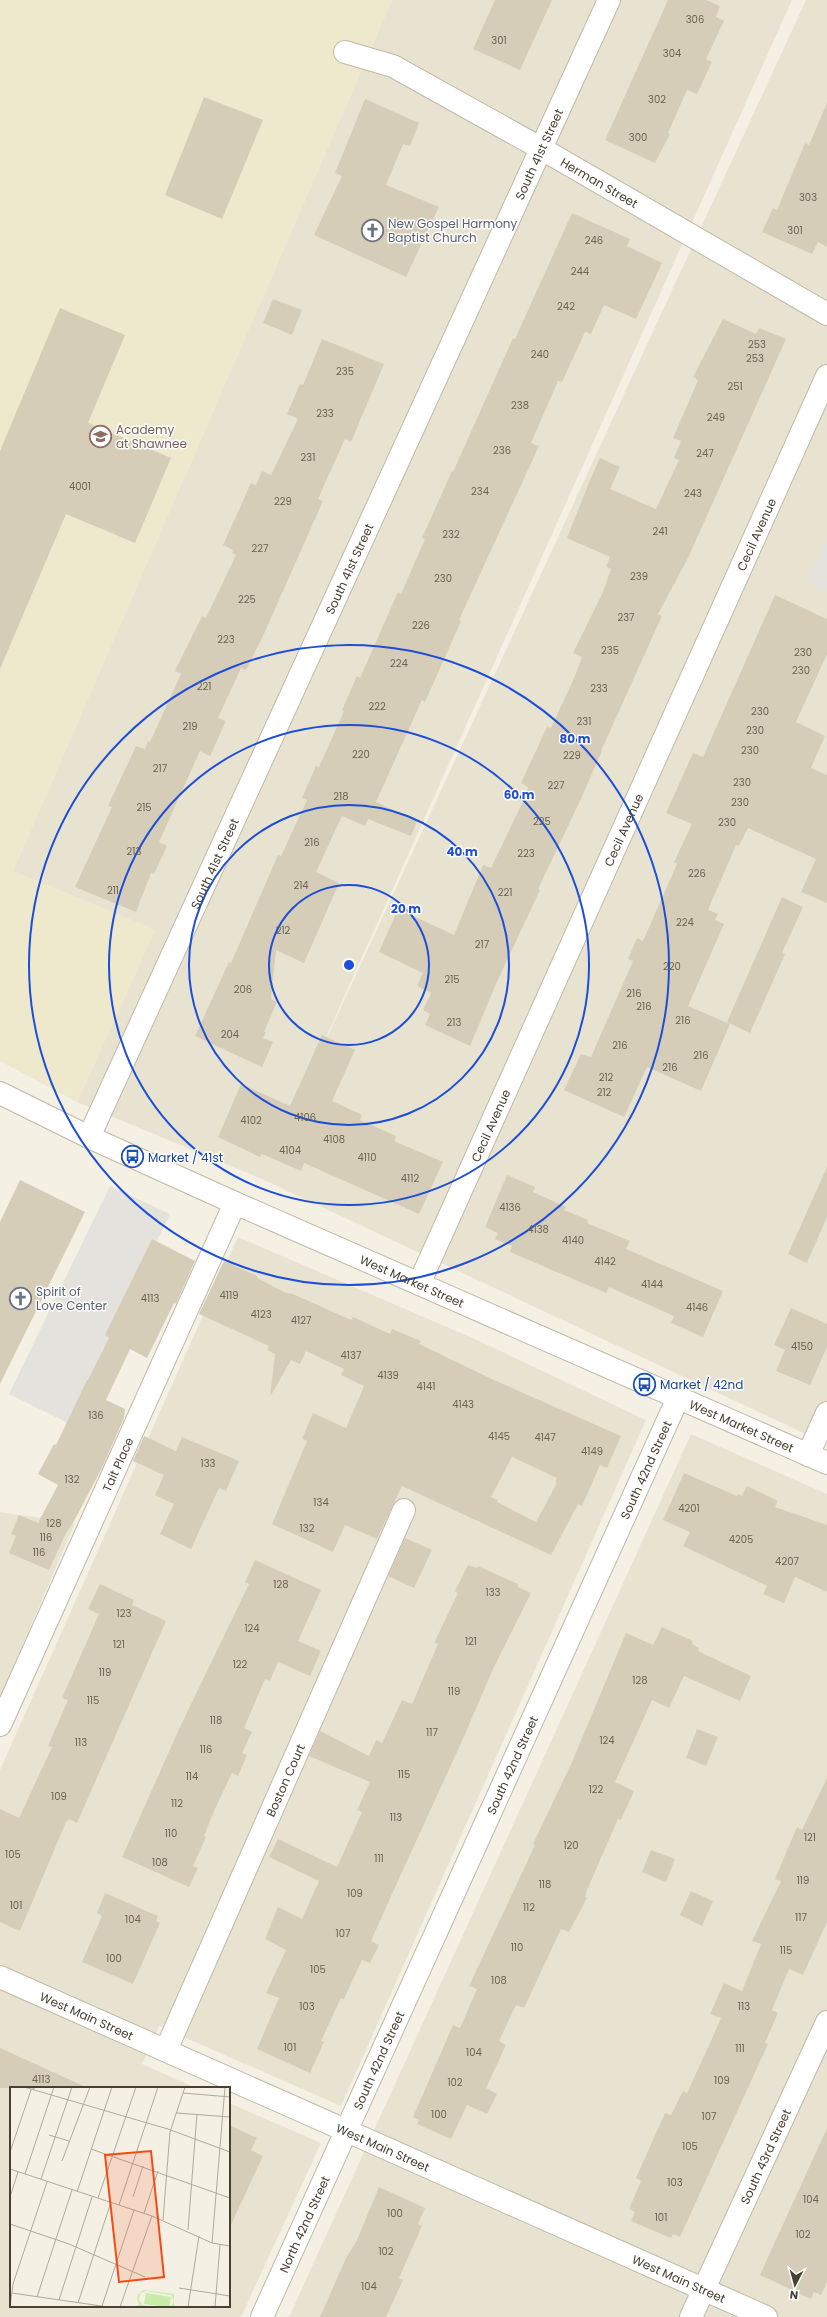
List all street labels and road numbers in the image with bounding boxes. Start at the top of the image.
street label: South 41st Street [510,106,567,202]
street label: Herman Street [558,153,641,211]
street label: Cecil Avenue [732,495,780,573]
street label: South 41st Street [321,520,377,617]
street label: Cecil Avenue [599,791,647,869]
street label: South 41st Street [186,815,242,911]
street label: Cecil Avenue [467,1086,514,1164]
street label: West Market Street [357,1250,467,1311]
street label: West Market Street [687,1395,797,1456]
street label: South 42nd Street [616,1418,675,1522]
street label: Tait Place [98,1434,137,1494]
street label: South 42nd Street [482,1713,542,1817]
street label: Boston Court [262,1741,308,1819]
street label: West Main Street [37,1987,136,2044]
street label: South 42nd Street [349,2008,408,2112]
street label: South 43rd Street [736,2106,794,2207]
street label: West Main Street [334,2119,432,2175]
street label: North 42nd Street [275,2173,333,2275]
street label: West Main Street [630,2250,729,2307]

